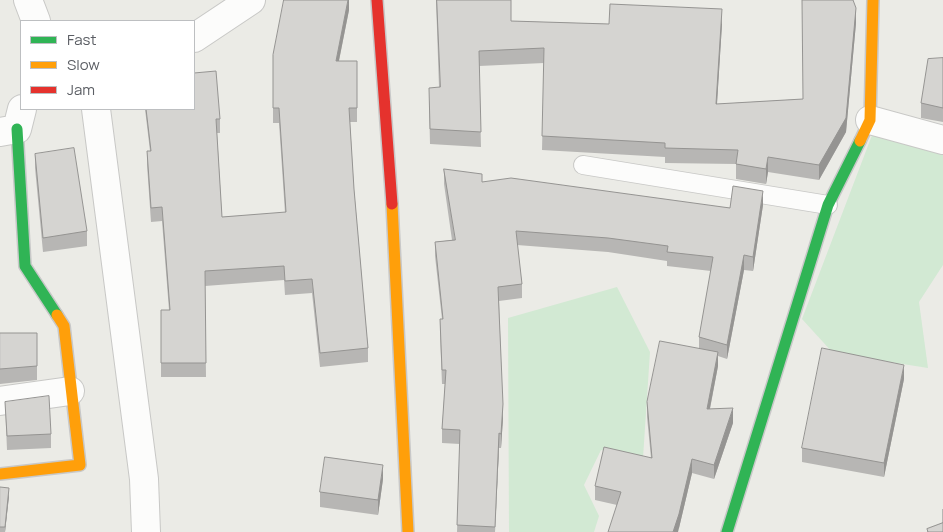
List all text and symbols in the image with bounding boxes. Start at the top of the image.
legend [20,20,195,110]
text: Fast [67,29,96,50]
text: Slow [67,54,100,75]
text: Jam [67,79,95,100]

